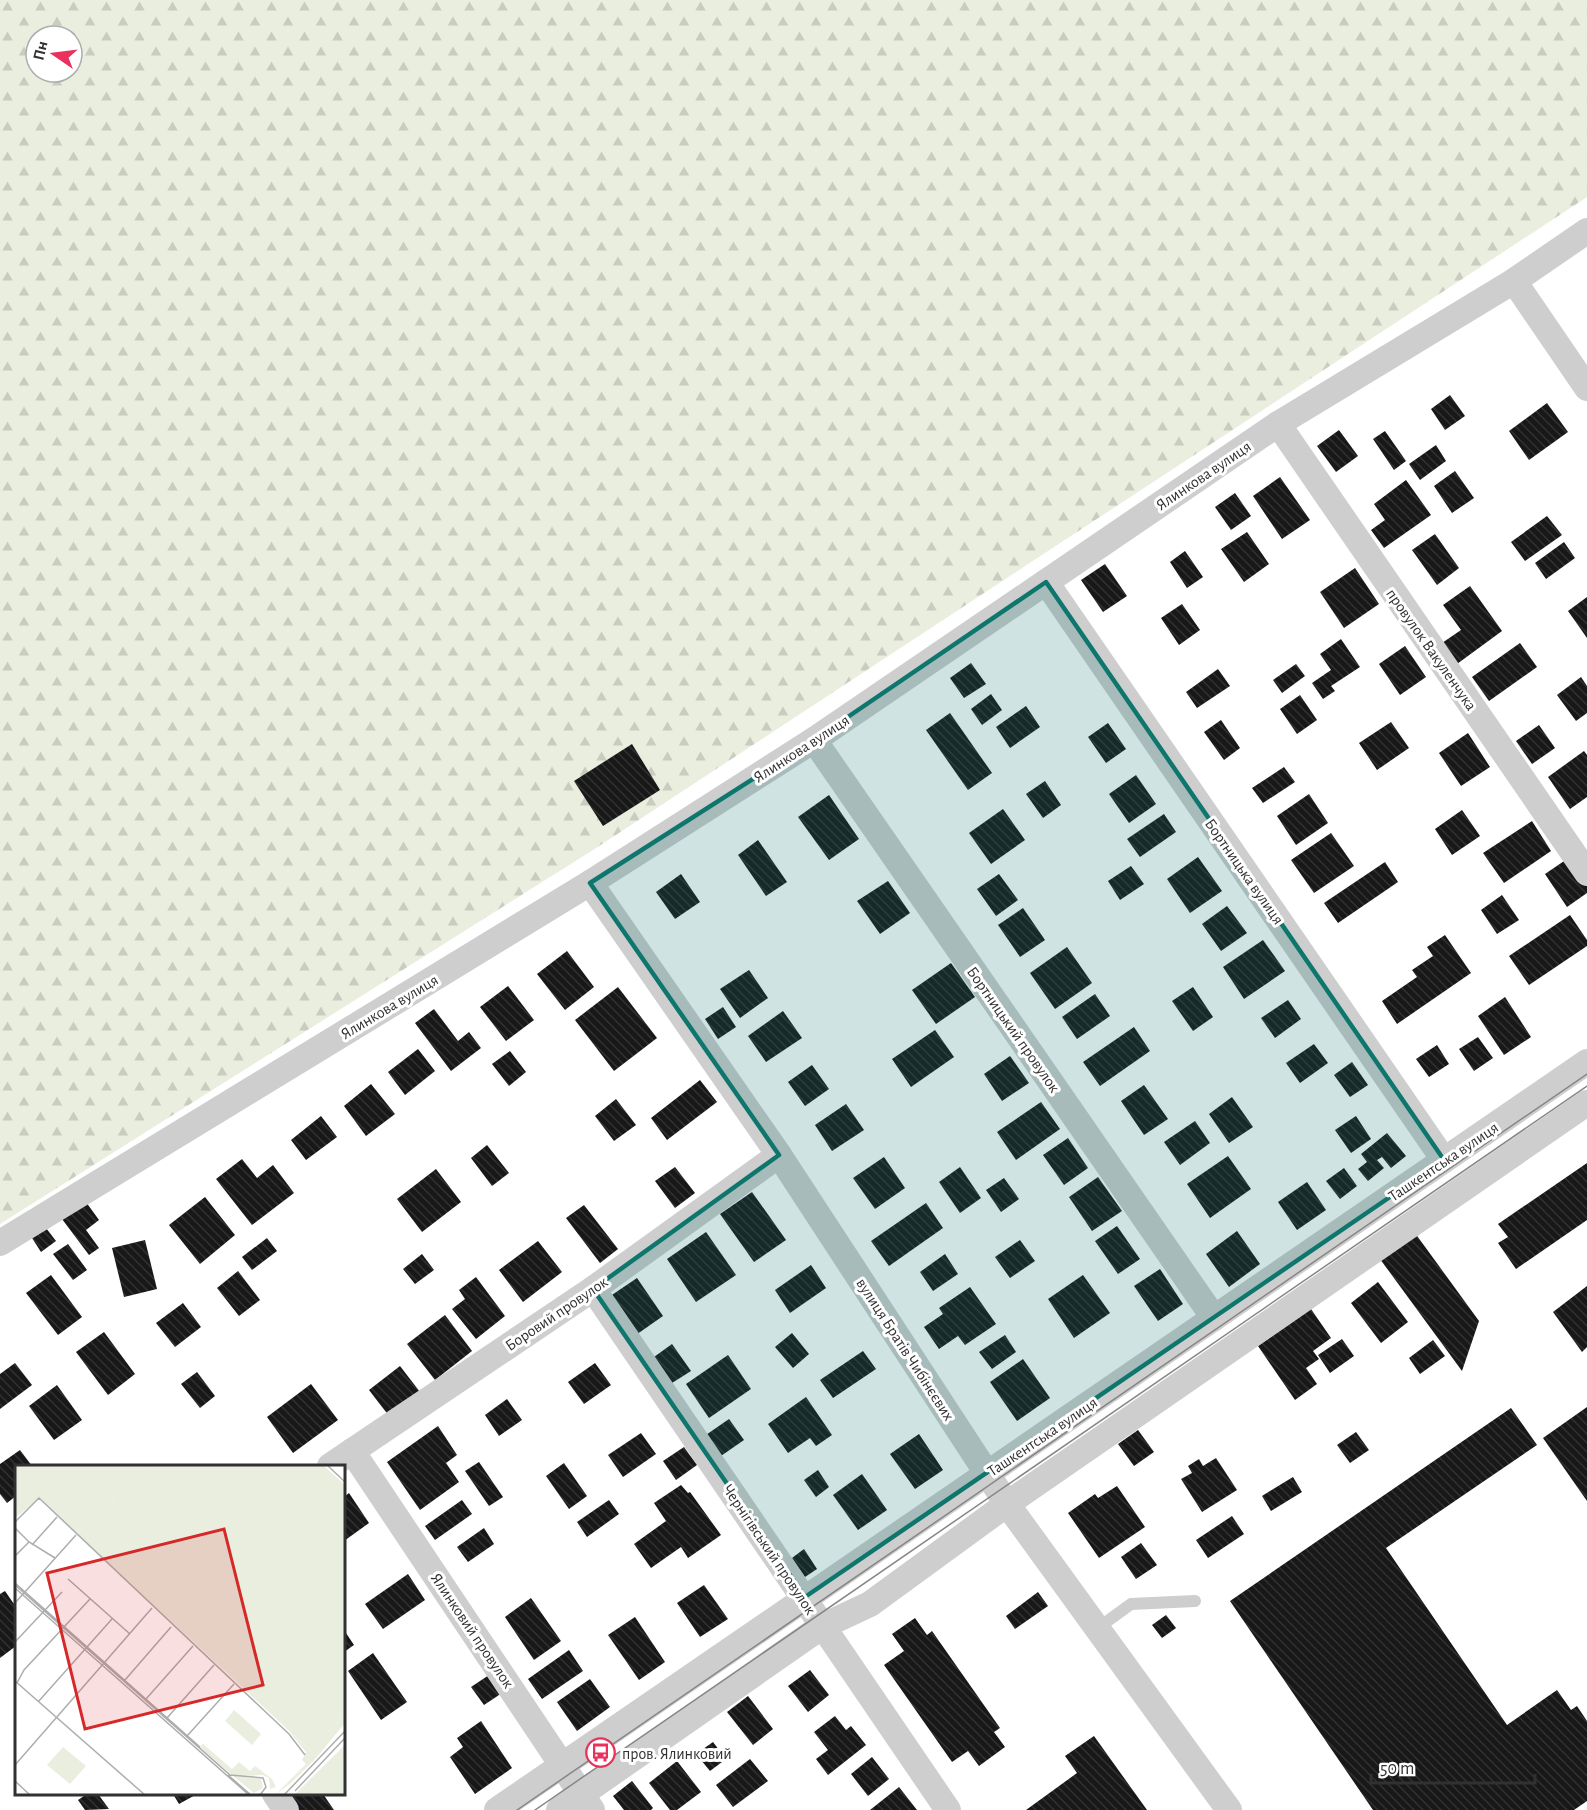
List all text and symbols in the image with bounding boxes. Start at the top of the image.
north arrow [24,24,84,84]
text: Пн [30,39,51,62]
street label: Ялинкова вулиця [1153,438,1254,514]
street label: провулок Вакуленчука [1382,586,1479,714]
street label: Ялинкова вулиця [751,712,853,787]
street label: Бортницька вулиця [1201,816,1287,928]
street label: Бортницький провулок [963,964,1063,1097]
street label: Ялинкова вулиця [338,971,442,1043]
street label: Ташкентська вулиця [1386,1119,1502,1205]
street label: Боровий провулок [502,1273,612,1355]
street label: вулиця Братів Чибінєєвих [852,1275,957,1424]
street label: Ташкентська вулиця [985,1394,1101,1480]
inset map [15,1465,345,1795]
street label: Чернігівський провулок [719,1482,819,1619]
street label: Ялинковий провулок [427,1570,517,1692]
bus stop icon: пров. Ялинковий [585,1737,617,1769]
place label: пров. Ялинковий [622,1746,732,1762]
scale bar [1371,1747,1534,1785]
text: 50 m [1380,1760,1414,1778]

